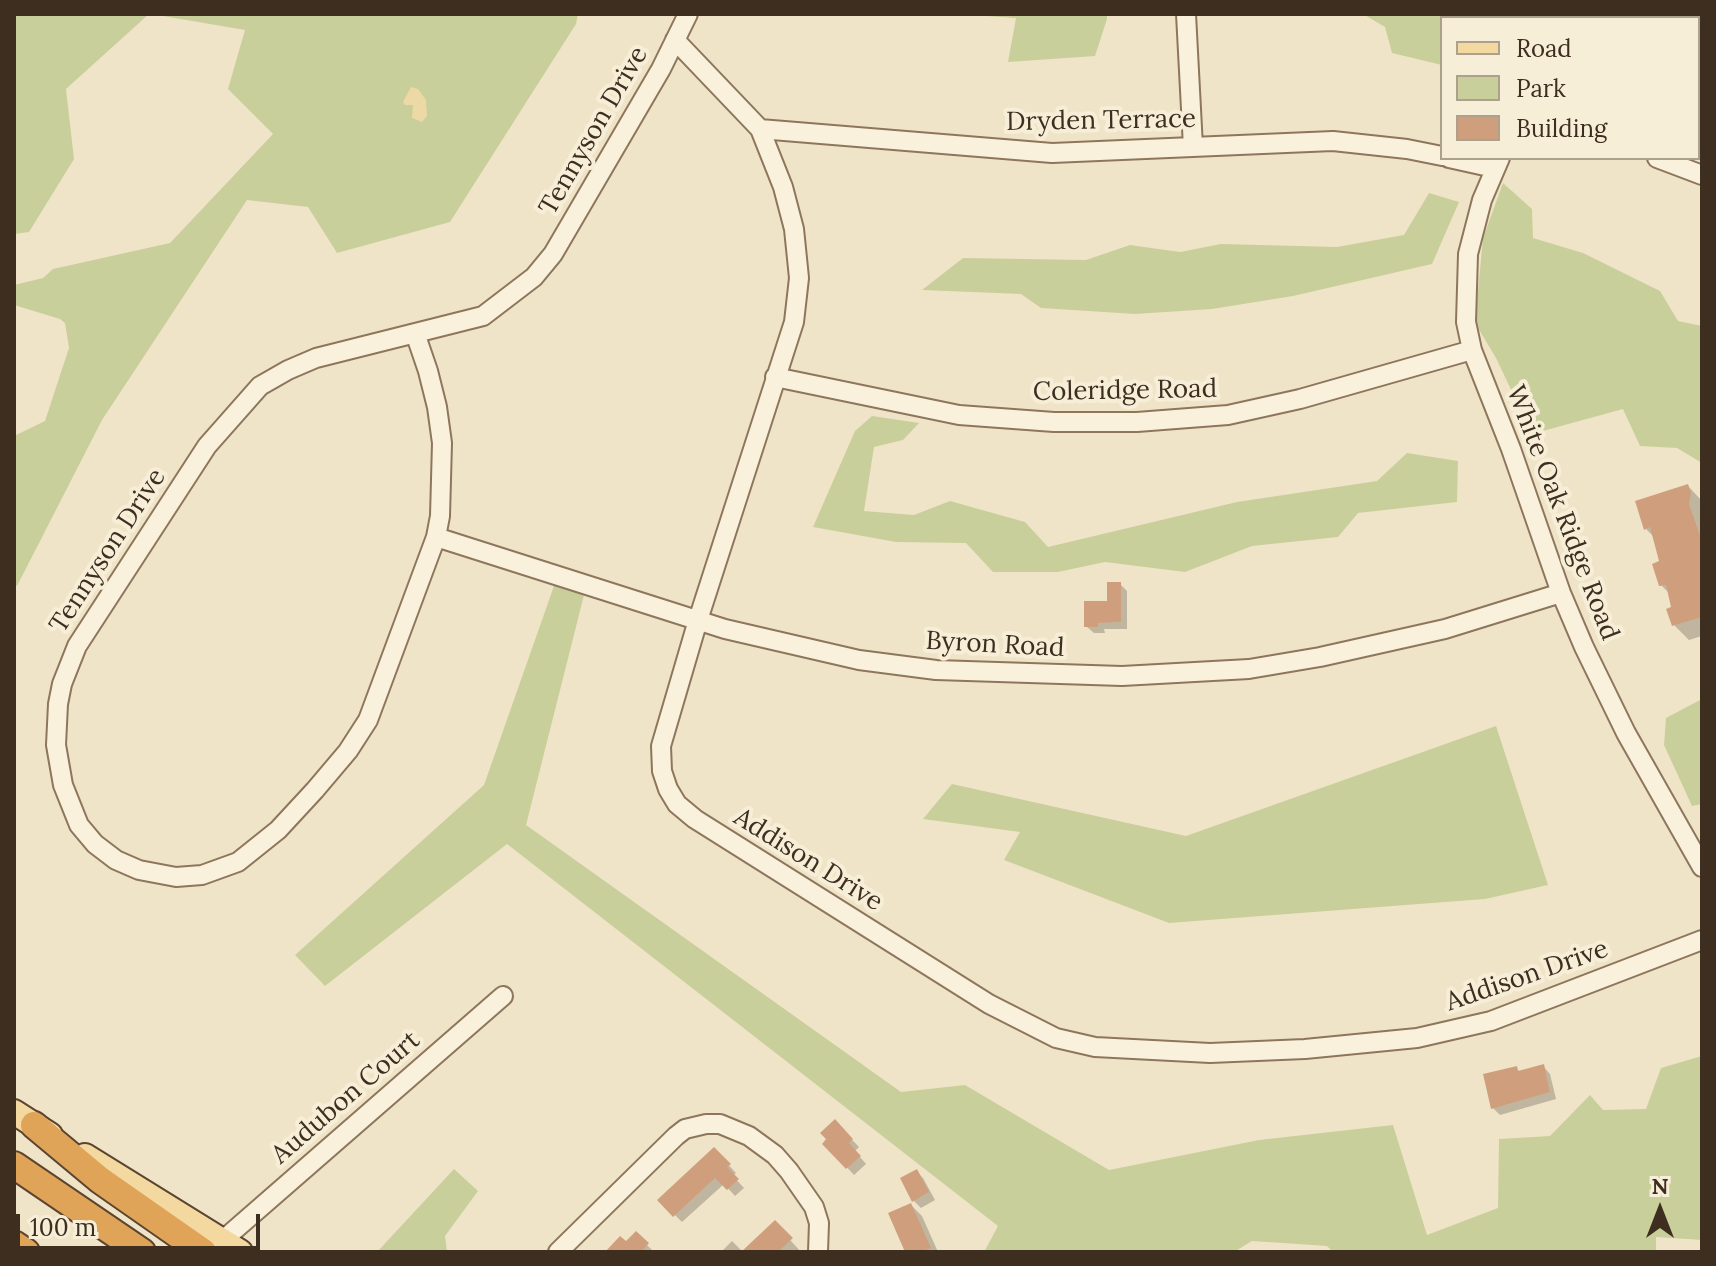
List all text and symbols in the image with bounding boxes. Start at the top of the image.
legend [1440,16,1700,160]
text: Road [1516,33,1572,64]
street label: Tennyson Drive [533,41,655,221]
text: Park [1516,73,1566,104]
street label: Dryden Terrace [1006,104,1196,138]
text: Building [1516,113,1607,144]
street label: Coleridge Road [1033,374,1217,408]
street label: White Oak Ridge Road [1499,381,1625,645]
street label: Tennyson Drive [43,463,173,639]
street label: Byron Road [925,626,1065,664]
street label: Addison Drive [728,802,888,918]
street label: Addison Drive [1442,934,1612,1018]
street label: Audubon Court [265,1025,427,1171]
north arrow [1620,1170,1700,1250]
text: N [1651,1172,1669,1200]
scale bar [20,1198,264,1248]
text: 100 m [30,1212,96,1243]

